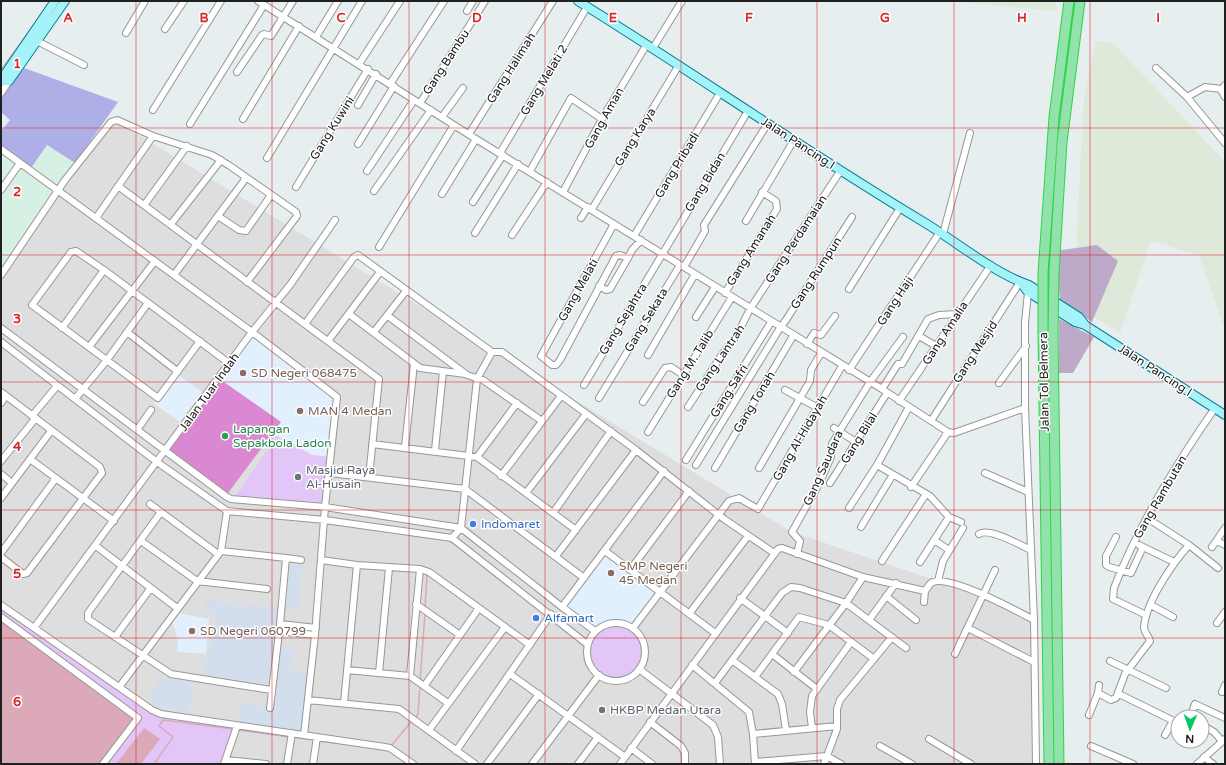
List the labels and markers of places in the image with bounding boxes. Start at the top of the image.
place label: SD Negeri 068475 [251,366,357,380]
marker: SD Negeri 068475 [238,368,248,378]
place label: MAN 4 Medan [308,404,392,418]
marker: MAN 4 Medan [295,406,305,416]
place label: Lapangan Sepakbola Ladon [233,422,332,450]
marker: Lapangan Sepakbola Ladon [220,431,230,441]
place label: Masjid Raya Al-Husain [306,463,375,491]
marker: Masjid Raya Al-Husain [293,472,303,482]
place label: Indomaret [481,517,540,531]
marker: Indomaret [468,519,478,529]
place label: SMP Negeri 45 Medan [619,559,687,587]
marker: SMP Negeri 45 Medan [606,568,616,578]
place label: Alfamart [544,611,594,625]
marker: Alfamart [531,613,541,623]
place label: SD Negeri 060799 [200,624,306,638]
marker: SD Negeri 060799 [187,626,197,636]
place label: HKBP Medan Utara [610,703,721,717]
marker: HKBP Medan Utara [597,705,607,715]

